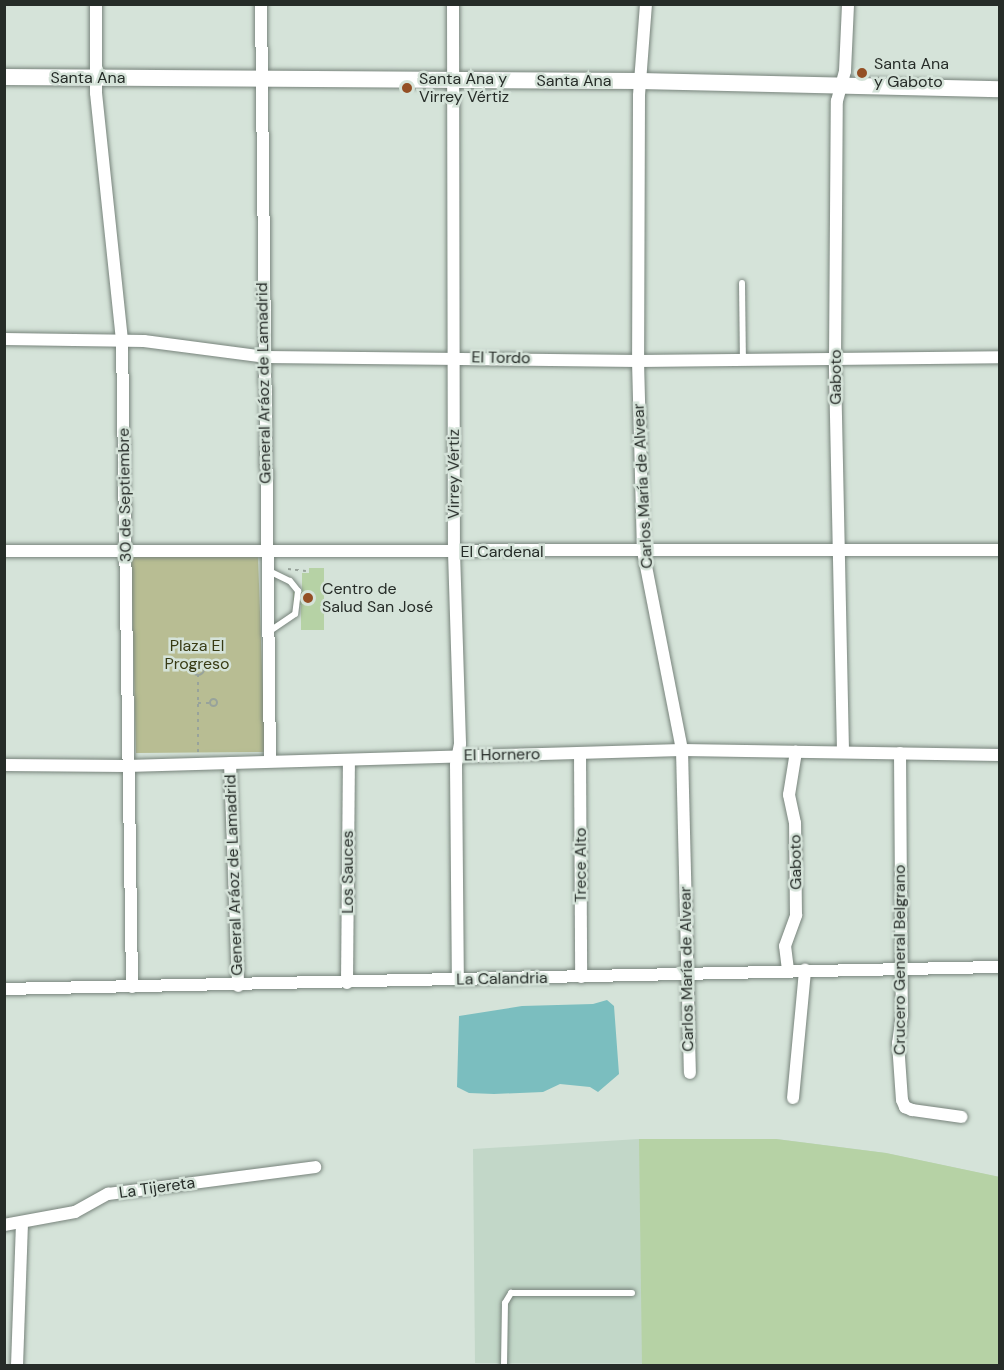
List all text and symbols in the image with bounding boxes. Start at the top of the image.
place label: Santa Ana y Gaboto [874,54,949,92]
marker: Santa Ana y Gaboto [855,66,869,80]
street label: Santa Ana [51,68,125,88]
place label: Santa Ana y Virrey Vértiz [419,69,509,107]
street label: Santa Ana [537,71,611,91]
marker: Santa Ana y Virrey Vértiz [400,81,414,95]
street label: General Aráoz de Lamadrid [253,282,275,484]
street label: El Tordo [471,348,531,368]
street label: Gaboto [826,349,846,405]
street label: Carlos María de Alvear [629,403,657,569]
street label: 30 de Septiembre [114,428,136,562]
street label: Virrey Vértiz [444,429,464,519]
street label: El Cardenal [460,542,544,562]
place label: Centro de Salud San José [322,579,433,617]
marker: Centro de Salud San José [299,589,317,607]
park label: Plaza El Progreso [164,636,230,674]
street label: El Hornero [464,745,540,765]
street label: General Aráoz de Lamadrid [221,774,247,976]
street label: Trece Alto [571,828,591,902]
street label: Los Sauces [338,830,358,914]
street label: Gaboto [786,834,806,890]
street label: Crucero General Belgrano [890,865,910,1055]
street label: Carlos María de Alvear [676,886,698,1052]
street label: La Calandria [456,969,548,989]
street label: La Tijereta [118,1173,196,1203]

